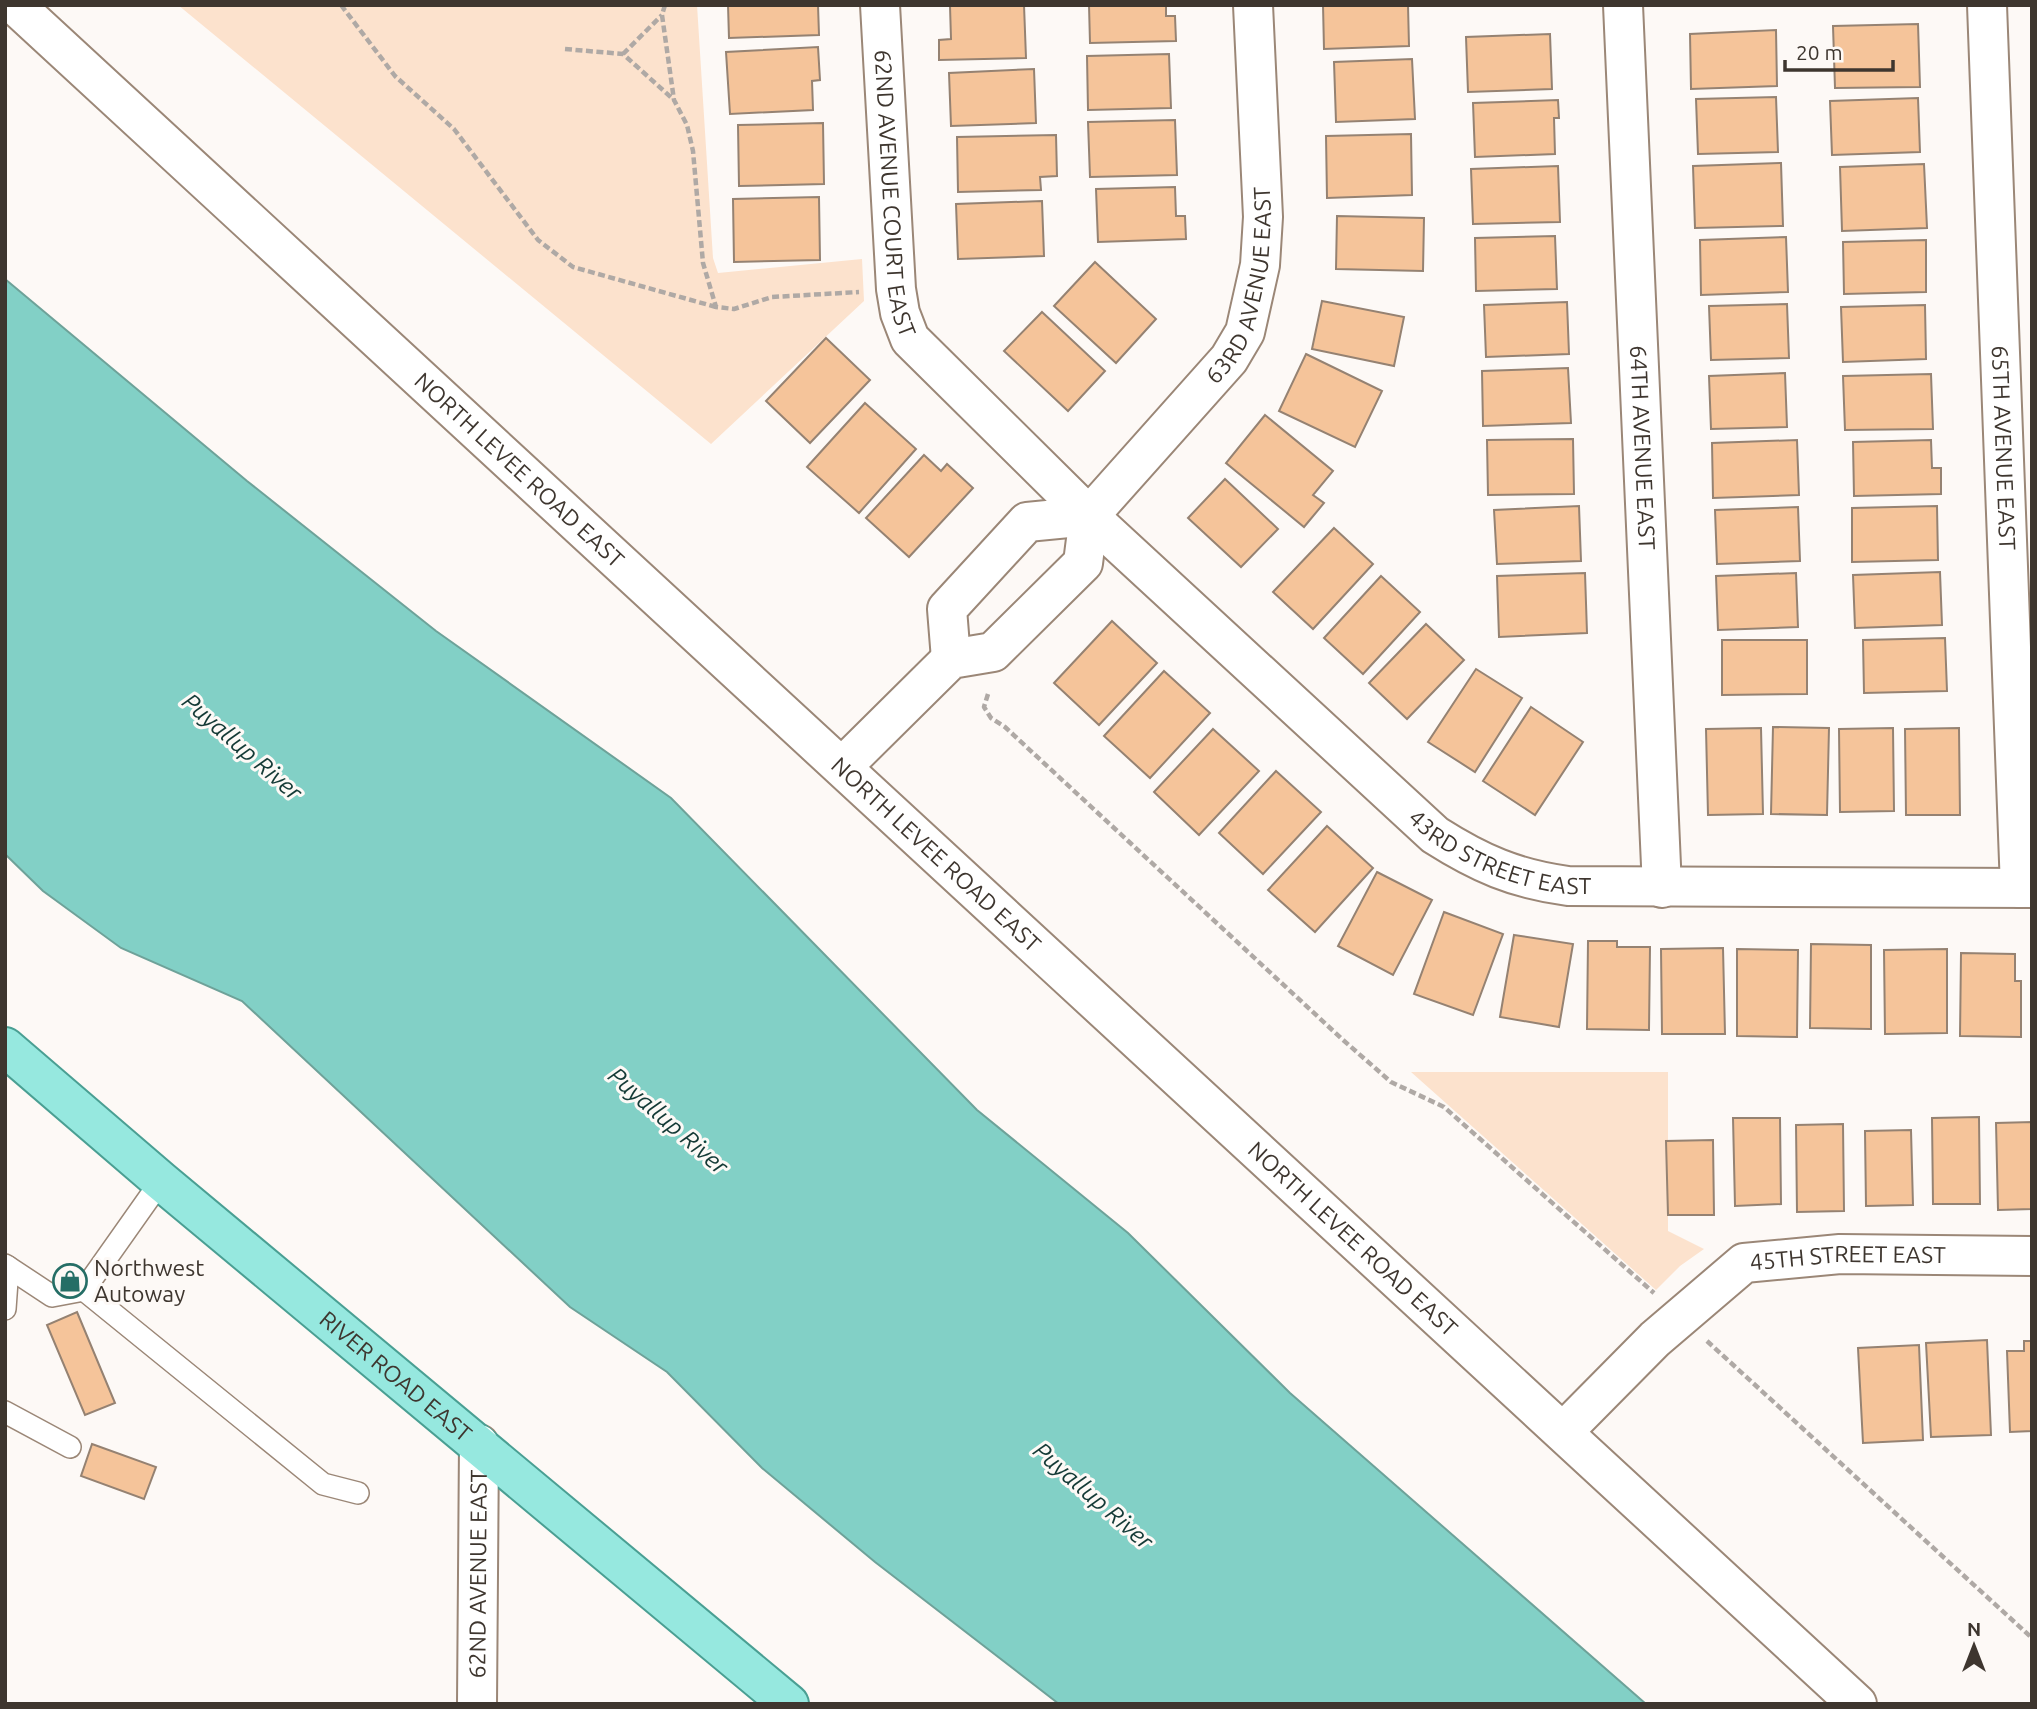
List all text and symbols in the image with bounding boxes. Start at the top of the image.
scale bar [1785,28,1894,72]
text: 20 m [1796,40,1843,64]
street label: 62ND AVENUE COURT EAST [871,49,921,340]
street label: 63RD AVENUE EAST [1200,186,1275,388]
street label: 64TH AVENUE EAST [1626,345,1660,551]
street label: 65TH AVENUE EAST [1988,345,2020,551]
street label: NORTH LEVEE ROAD EAST [410,367,629,572]
water label: Puyallup River [177,687,308,806]
street label: NORTH LEVEE ROAD EAST [827,752,1046,957]
street label: 43RD STREET EAST [1404,804,1592,898]
water label: Puyallup River [603,1061,734,1180]
street label: NORTH LEVEE ROAD EAST [1244,1136,1463,1341]
street label: 45TH STREET EAST [1749,1241,1946,1274]
place label: Northwest Autoway [94,1255,204,1306]
shop icon: Northwest Autoway [51,1262,89,1300]
street label: RIVER ROAD EAST [315,1306,477,1446]
water label: Puyallup River [1028,1436,1159,1555]
street label: 62ND AVENUE EAST [464,1469,491,1679]
north arrow [1939,1611,2009,1681]
text: N [1967,1618,1981,1640]

